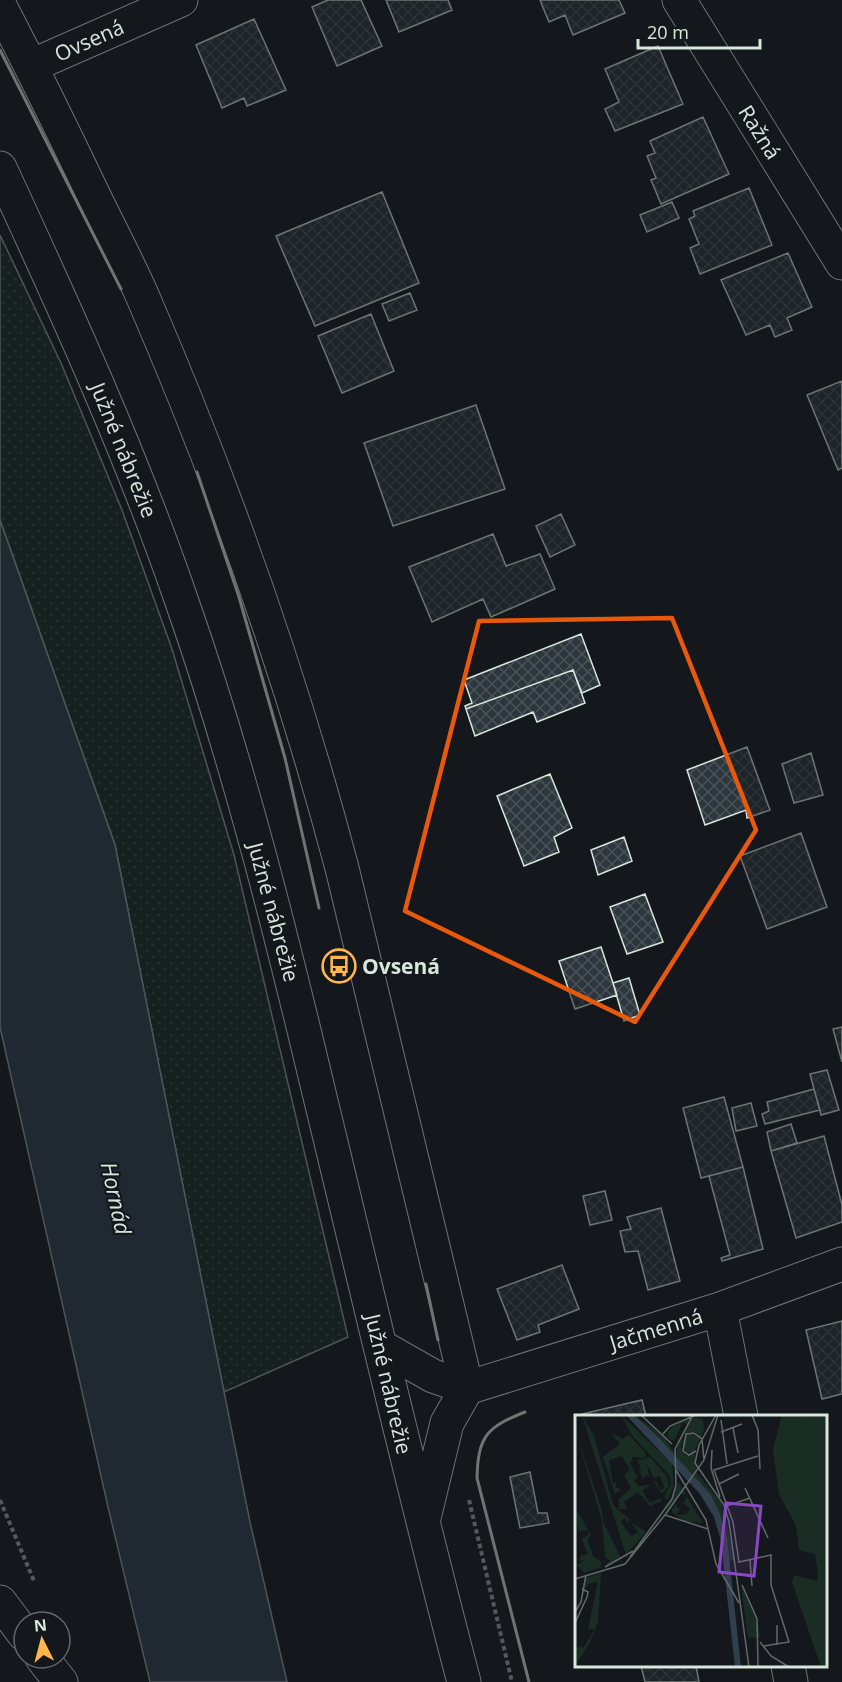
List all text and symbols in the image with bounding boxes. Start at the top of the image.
street label: Ovsená [50,12,128,68]
scale bar [638,12,760,50]
text: 20 m [647,20,689,44]
street label: Ražná [732,100,788,164]
street label: Južné nábrežie [83,377,164,522]
street label: Južné nábrežie [241,837,306,985]
bus stop icon: Ovsená [321,948,357,984]
place label: Ovsená [362,952,440,980]
water label: Hornád [95,1159,140,1239]
street label: Jačmenná [604,1302,706,1357]
street label: Južné nábrežie [359,1309,419,1457]
inset map [575,1415,827,1667]
north arrow [12,1610,72,1670]
text: N [33,1613,48,1637]

